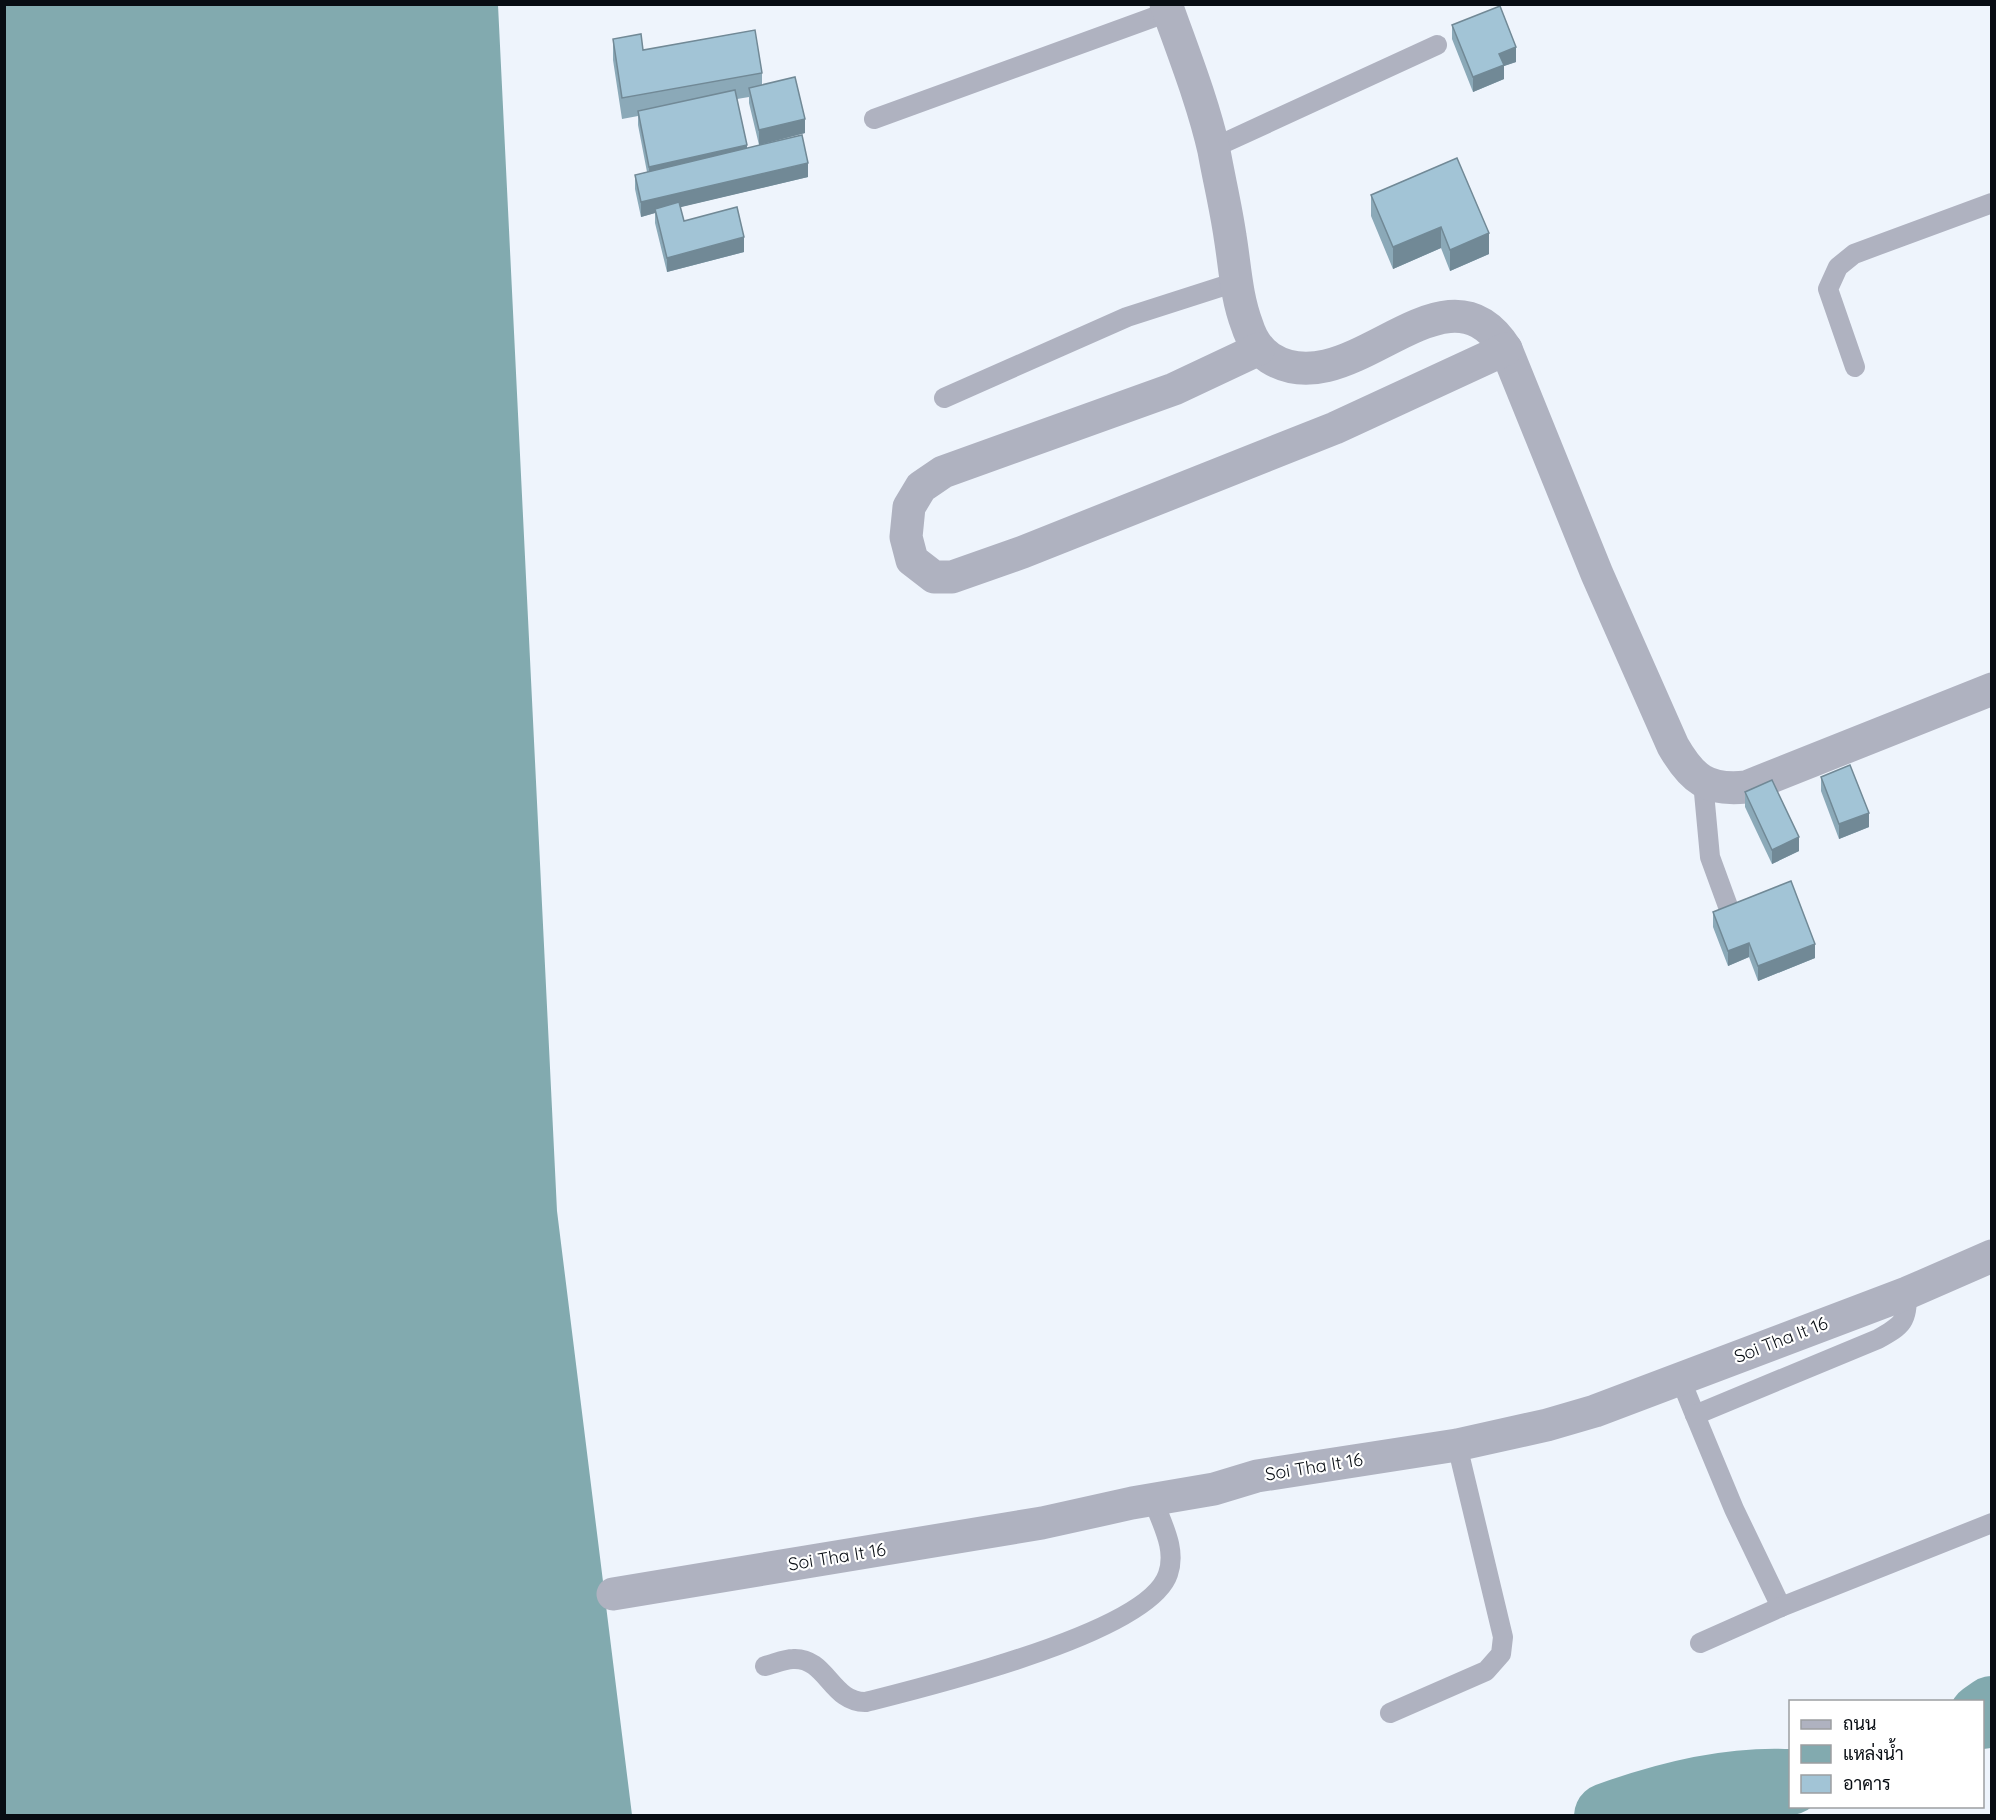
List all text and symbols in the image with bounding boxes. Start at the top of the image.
street label: Soi Tha It 16 [1731,1311,1831,1368]
street label: Soi Tha It 16 [1263,1447,1365,1486]
street label: Soi Tha It 16 [786,1537,888,1576]
legend [1789,1700,1984,1808]
text: ถนน [1843,1712,1876,1735]
text: แหล่งน้ำ [1843,1738,1904,1765]
text: อาคาร [1843,1772,1891,1795]

